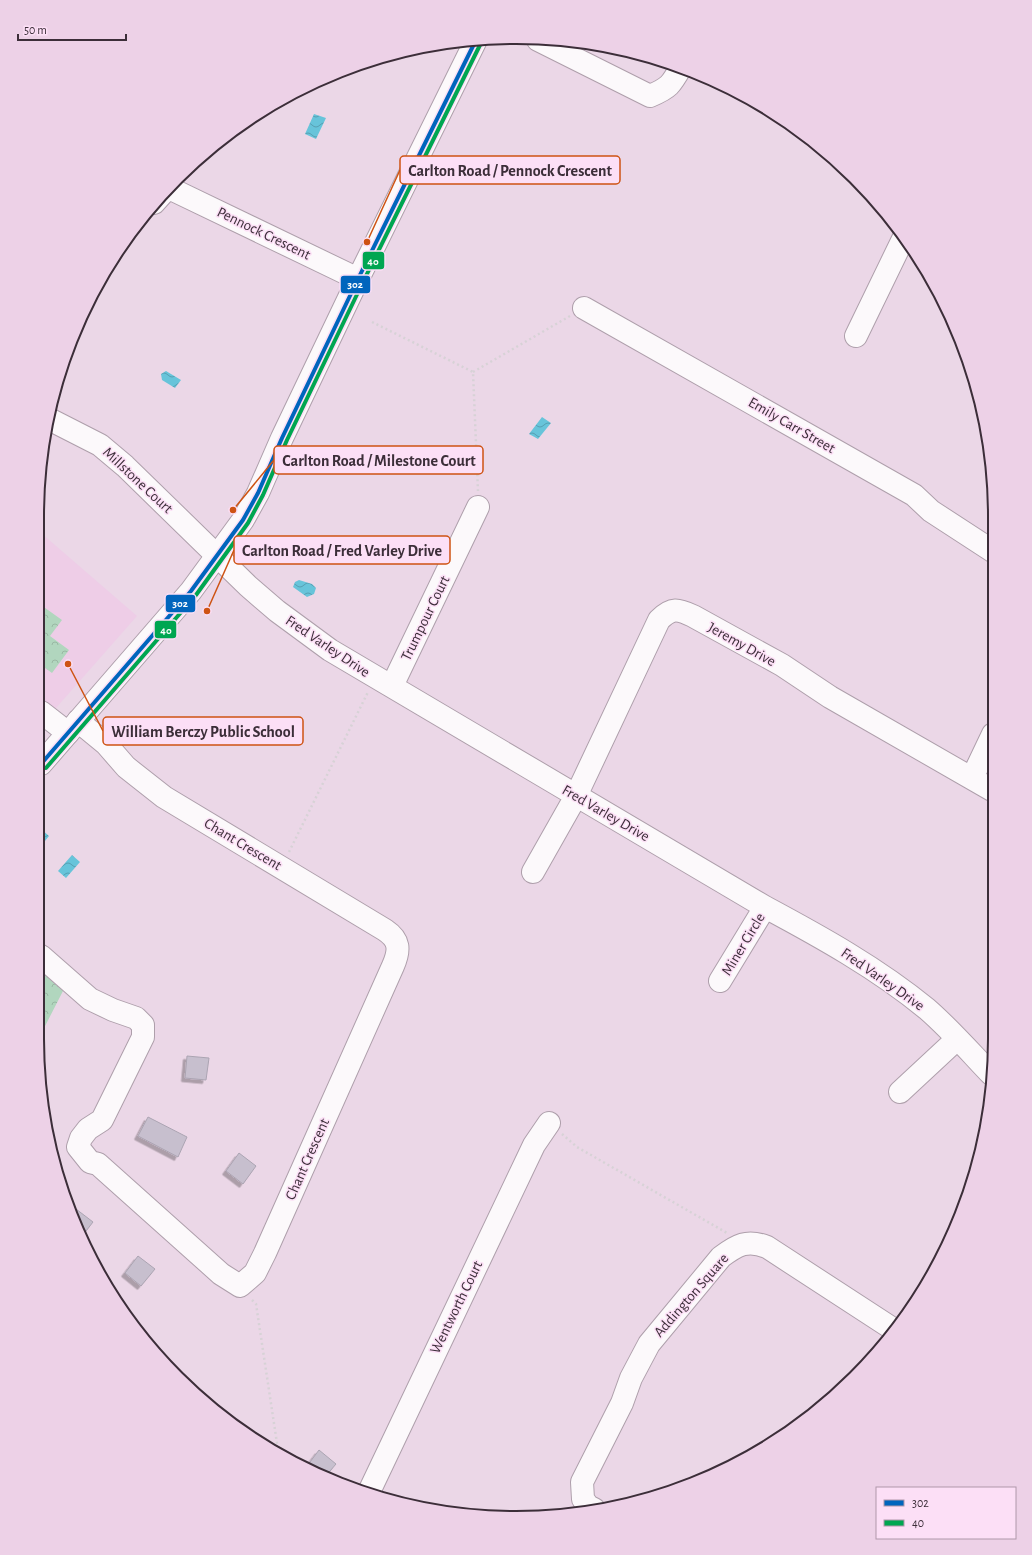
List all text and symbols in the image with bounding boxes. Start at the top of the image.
scale bar [18,16,126,42]
text: 50 m [24,24,47,36]
callout: Carlton Road / Pennock Crescent [400,156,620,184]
text: Carlton Road / Pennock Crescent [408,163,612,179]
street label: Pennock Crescent [215,204,313,263]
line badge: 40 [362,251,385,270]
text: 40 [367,256,379,267]
line badge: 302 [340,275,371,294]
text: 302 [347,279,363,290]
street label: Emily Carr Street [746,395,838,456]
street label: Millstone Court [100,444,176,516]
callout: Carlton Road / Milestone Court [274,446,483,474]
text: Carlton Road / Milestone Court [282,453,476,469]
callout: Carlton Road / Fred Varley Drive [234,536,450,564]
text: Carlton Road / Fred Varley Drive [242,543,442,560]
street label: Trumpour Court [398,573,453,663]
line badge: 302 [165,594,196,613]
text: 302 [172,598,188,609]
street label: Fred Varley Drive [283,613,373,680]
line badge: 40 [154,620,177,639]
street label: Jeremy Drive [705,620,778,669]
text: 40 [160,625,172,636]
callout: William Berczy Public School [103,717,303,745]
text: William Berczy Public School [111,724,295,741]
street label: Fred Varley Drive [560,782,652,844]
street label: Chant Crescent [201,815,284,873]
street label: Miner Circle [719,910,768,978]
street label: Fred Varley Drive [838,945,927,1014]
street label: Chant Crescent [283,1116,332,1202]
street label: Addington Square [651,1251,732,1340]
street label: Wentworth Court [428,1258,485,1356]
legend [876,1487,1016,1539]
text: 302 [912,1497,929,1509]
text: 40 [912,1517,924,1529]

